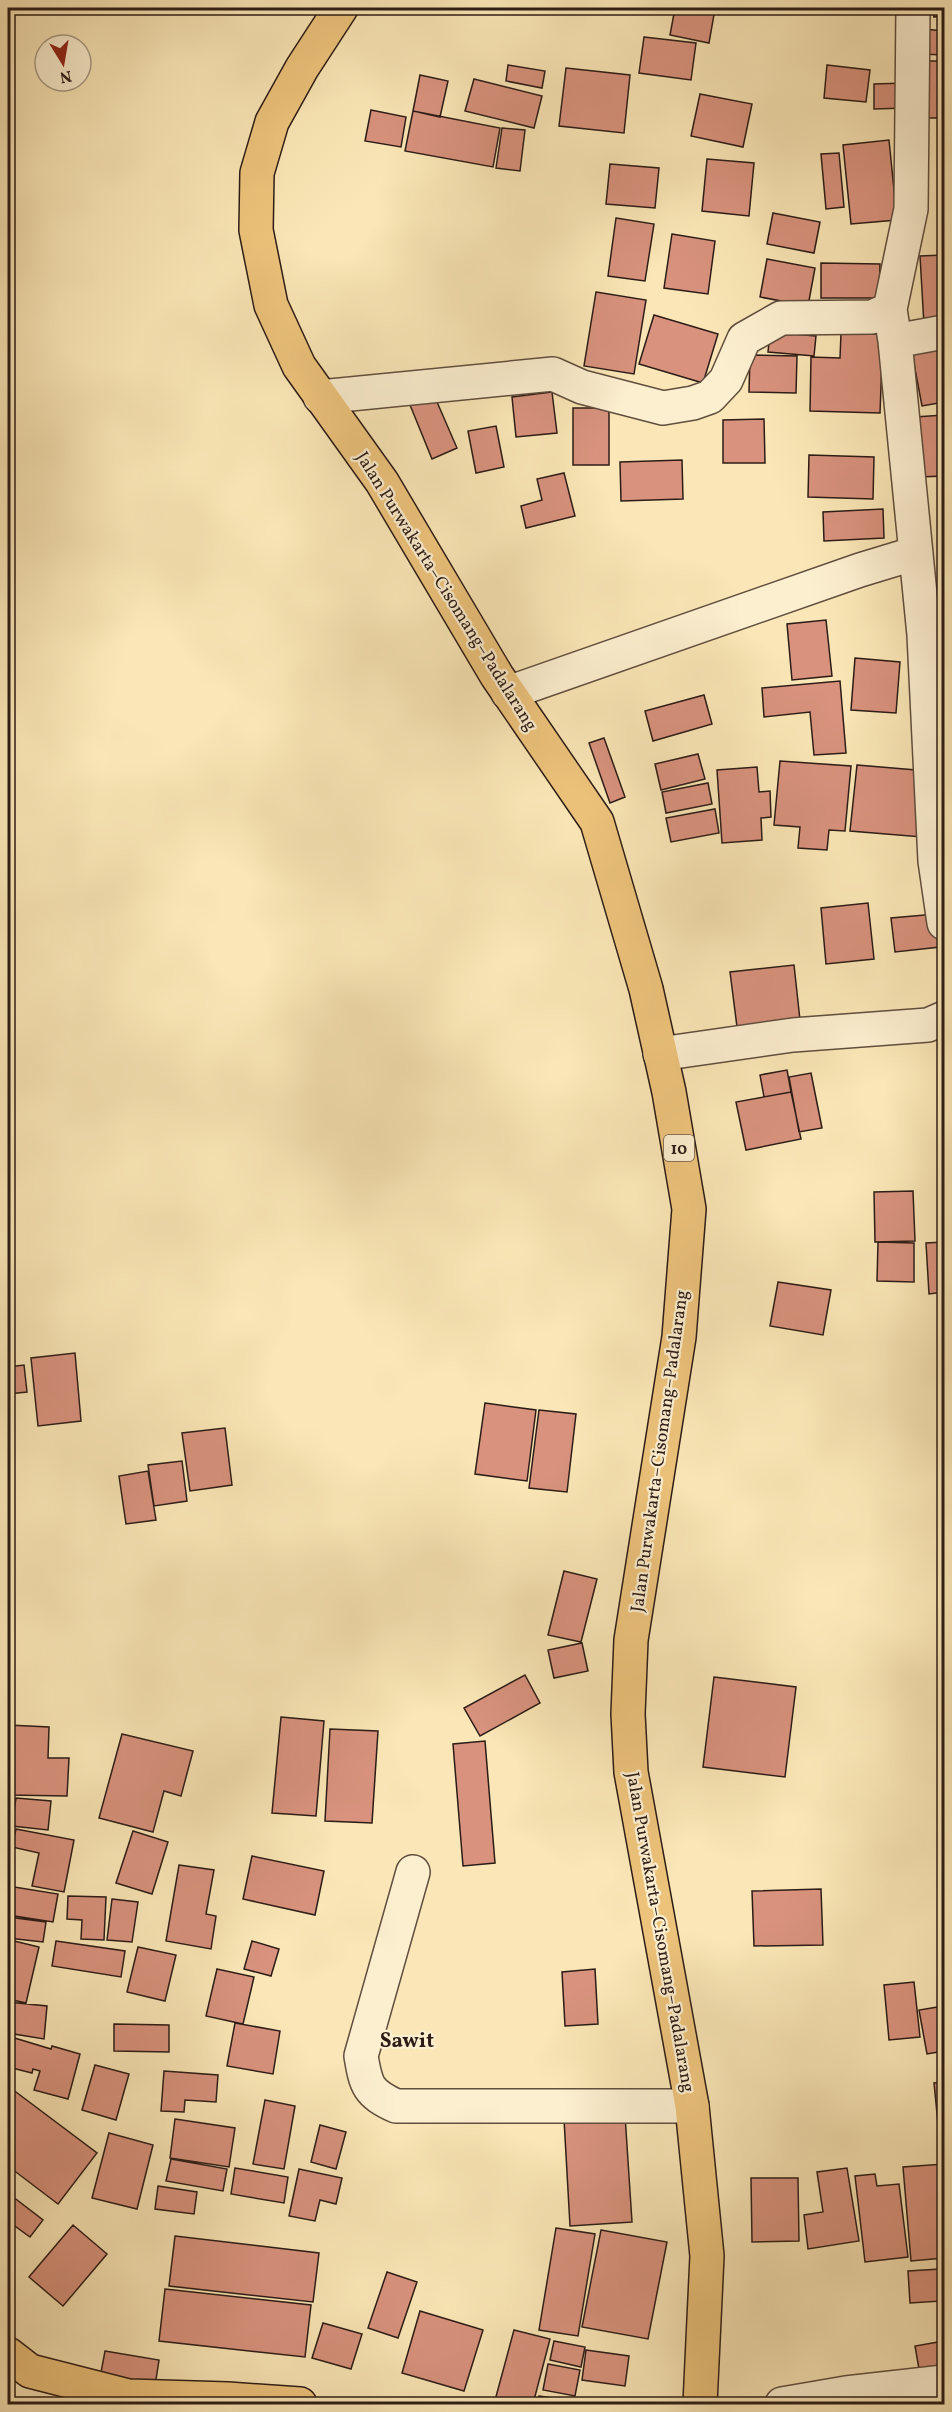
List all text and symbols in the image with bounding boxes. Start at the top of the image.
north arrow [33,33,93,93]
text: N [57,64,73,88]
street label: Jalan Purwakarta–Cisomang–Padalarang [349,447,542,736]
road number: 10 [664,1135,694,1161]
street label: Jalan Purwakarta–Cisomang–Padalarang [625,1289,695,1614]
street label: Jalan Purwakarta–Cisomang–Padalarang [619,1770,700,2094]
district label: Sawit [380,2027,434,2056]

